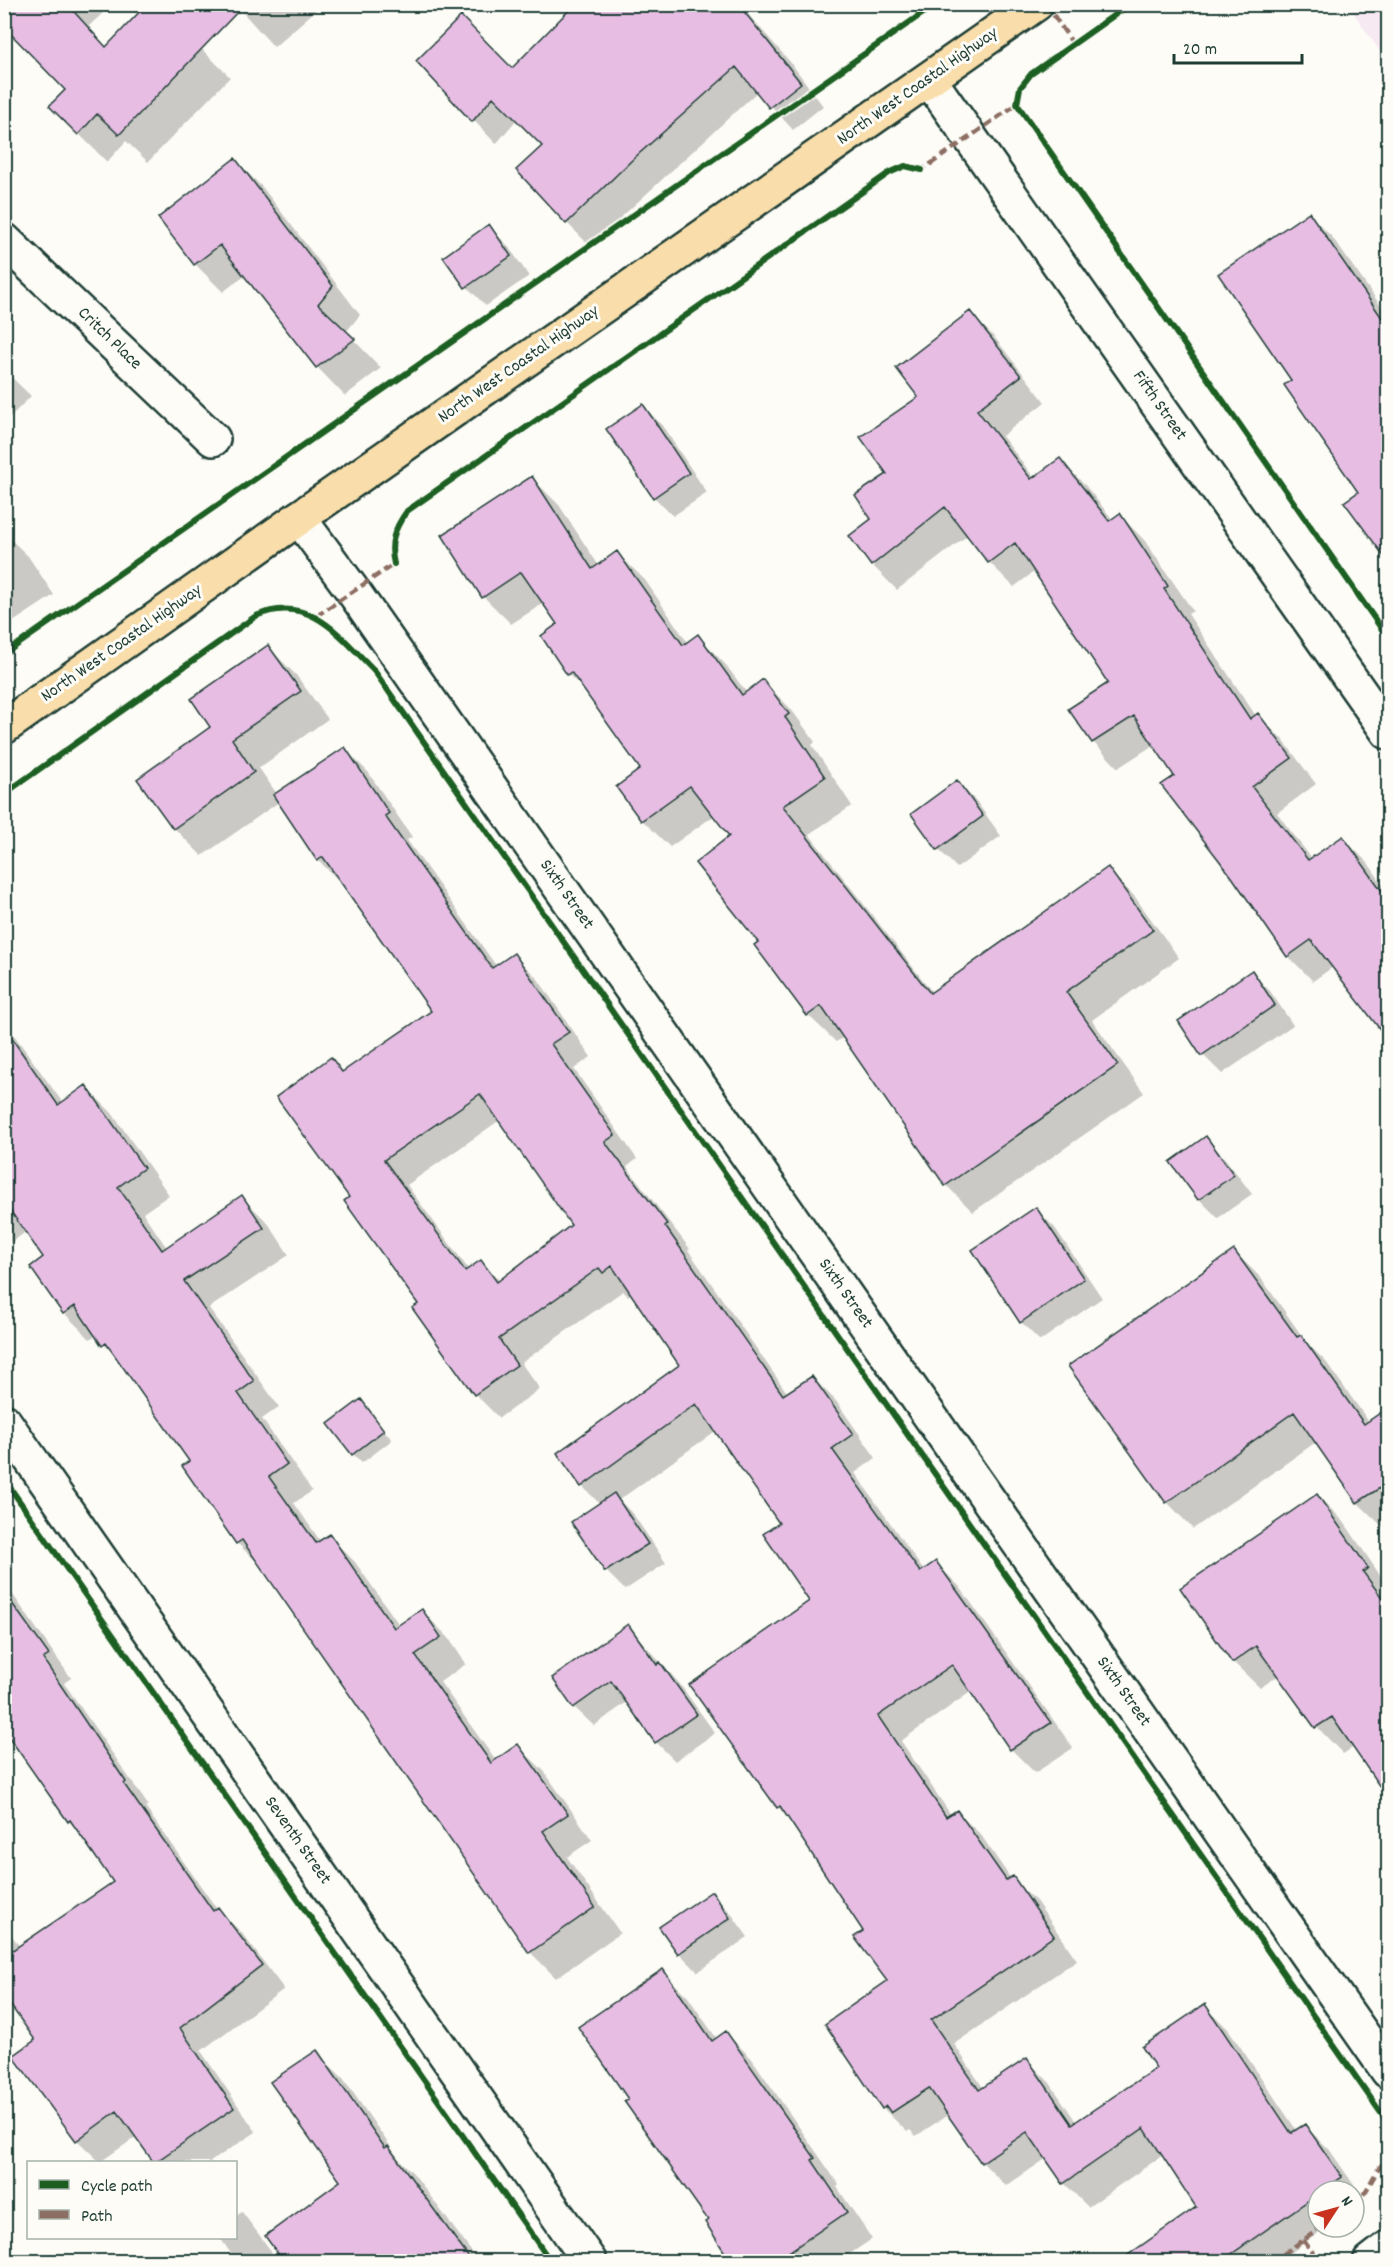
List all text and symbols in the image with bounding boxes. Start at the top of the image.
street label: North West Coastal Highway [832,21,1004,152]
scale bar [1174,27,1302,65]
text: 20 m [1183,38,1217,63]
street label: North West Coastal Highway [433,299,605,430]
street label: Critch Place [71,302,147,376]
street label: Fifth Street [1126,366,1193,446]
street label: North West Coastal Highway [36,578,208,709]
street label: Sixth Street [533,855,600,935]
street label: Sixth Street [812,1254,879,1334]
street label: Sixth Street [1090,1652,1157,1732]
street label: Seventh Street [257,1792,337,1890]
legend [27,2161,237,2239]
text: Cycle path [81,2175,152,2200]
north arrow [1306,2179,1366,2239]
text: N [1334,2192,1358,2212]
text: Path [81,2205,113,2230]

